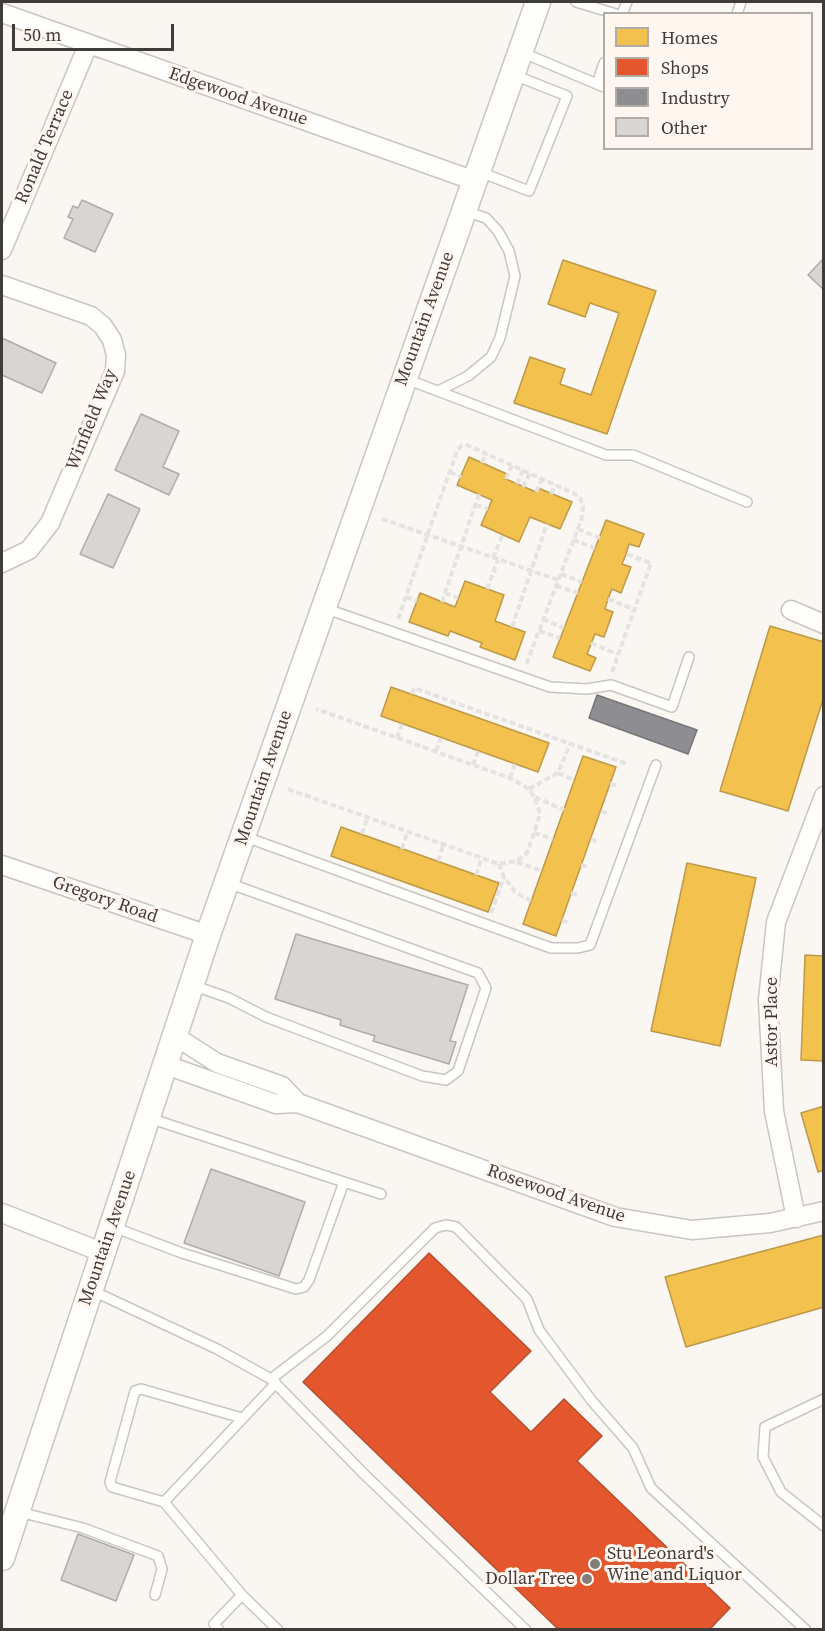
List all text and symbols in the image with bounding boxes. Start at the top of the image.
scale bar [15,12,177,50]
legend [603,12,813,150]
text: 50 m [23,22,61,47]
text: Homes [661,25,718,50]
text: Shops [661,55,709,80]
street label: Edgewood Avenue [166,63,310,131]
text: Industry [661,85,730,110]
street label: Ronald Terrace [11,87,79,207]
text: Other [661,115,707,140]
street label: Mountain Avenue [391,249,459,389]
street label: Winfield Way [62,366,122,474]
street label: Mountain Avenue [231,708,297,848]
street label: Gregory Road [50,872,160,928]
street label: Astor Place [761,977,783,1067]
street label: Rosewood Avenue [484,1160,628,1228]
street label: Mountain Avenue [75,1168,141,1308]
place label: Stu Leonard's Wine and Liquor [607,1543,742,1586]
marker: Stu Leonard's Wine and Liquor [588,1557,602,1571]
place label: Dollar Tree [485,1568,575,1590]
marker: Dollar Tree [580,1572,594,1586]

